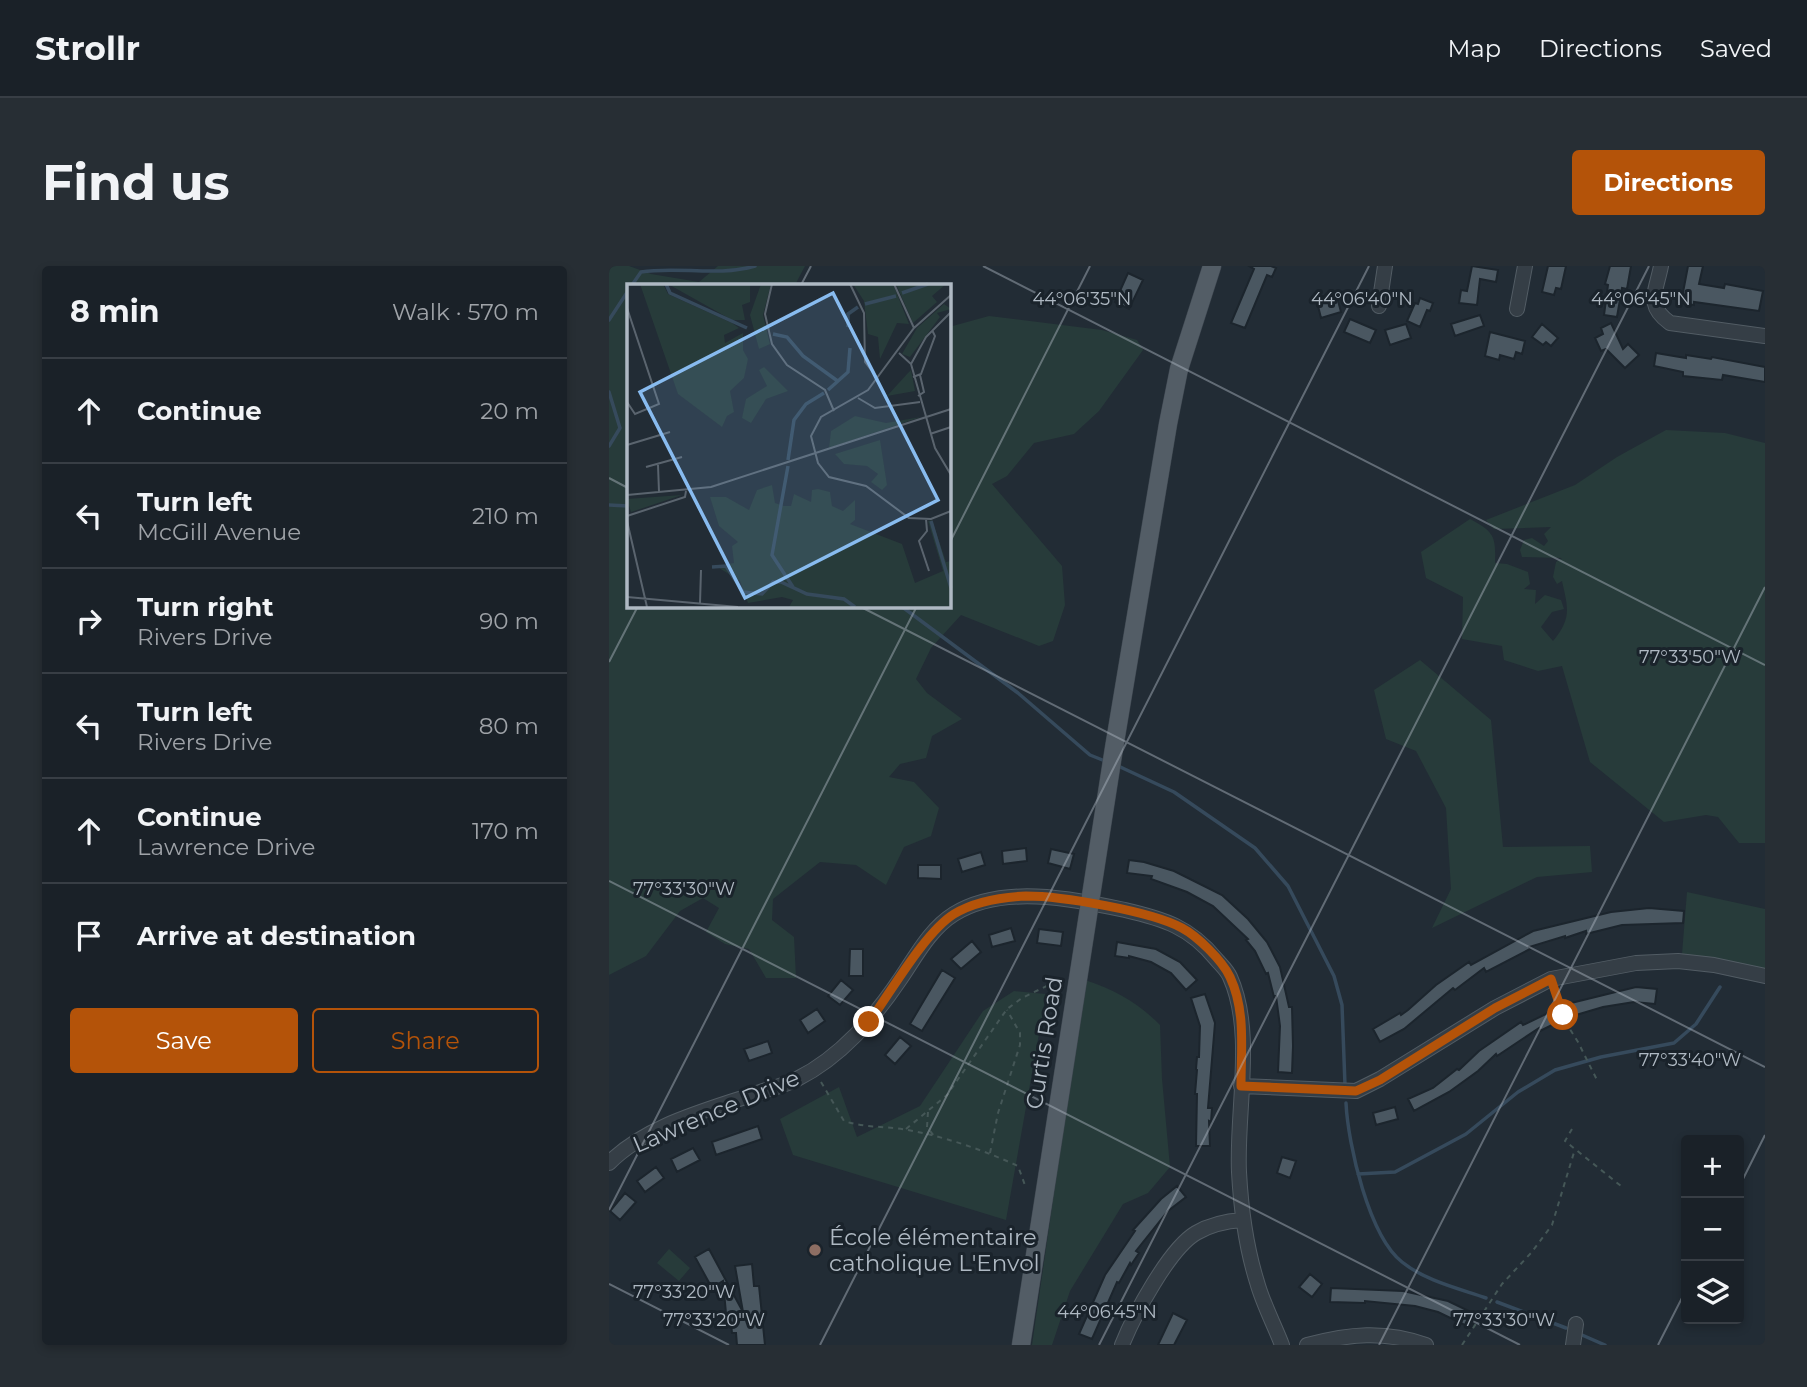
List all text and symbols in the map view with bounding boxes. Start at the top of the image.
text: Strollr [35,28,140,68]
text: Map [1448,34,1501,63]
text: Directions [1539,34,1662,63]
text: Saved [1700,34,1772,63]
button: Directions [1572,150,1765,215]
text: Find us [42,153,230,212]
inset map [627,284,950,607]
text: 44°06'35"N [1032,288,1132,310]
text: 44°06'40"N [1311,288,1413,310]
text: 44°06'45"N [1591,288,1691,310]
text: 8 min [70,293,160,330]
text: Walk · 570 m [392,298,539,326]
icon: ahead [70,392,108,430]
text: Continue [137,395,262,427]
text: 20 m [480,397,539,425]
text: Turn left [137,486,253,518]
icon: left [70,497,108,535]
text: 210 m [472,502,539,530]
text: McGill Avenue [137,518,301,546]
text: Turn right [137,591,273,623]
icon: right [70,602,108,640]
text: 90 m [479,607,539,635]
text: Rivers Drive [137,623,273,651]
text: 77°33'50"W [1639,646,1741,668]
text: Turn left [137,696,253,728]
icon: left [70,707,108,745]
text: 80 m [479,712,539,740]
text: Rivers Drive [137,728,273,756]
text: Continue [137,801,262,833]
icon: ahead [70,812,108,850]
text: 170 m [472,817,539,845]
text: Lawrence Drive [137,833,315,861]
text: 77°33'30"W [633,878,735,900]
icon: arrive [70,917,108,955]
text: Arrive at destination [137,920,416,952]
street label: Curtis Road [1020,975,1068,1111]
route start [1547,999,1578,1030]
route end [853,1006,884,1037]
button: Save [70,1008,298,1073]
button: Share [312,1008,539,1073]
text: 77°33'40"W [1639,1049,1741,1071]
street label: Lawrence Drive [628,1063,804,1159]
map controls [1681,1135,1744,1324]
button: + [1681,1135,1744,1198]
button: − [1681,1198,1744,1261]
place label: École élémentaire catholique L'Envol [829,1223,1040,1277]
marker: École élémentaire catholique L'Envol [807,1242,823,1258]
button: layers [1681,1261,1744,1324]
text: 77°33'20"W [633,1281,735,1303]
text: 44°06'45"N [1057,1301,1157,1323]
text: 77°33'20"W [663,1309,765,1331]
text: 77°33'30"W [1453,1309,1555,1331]

